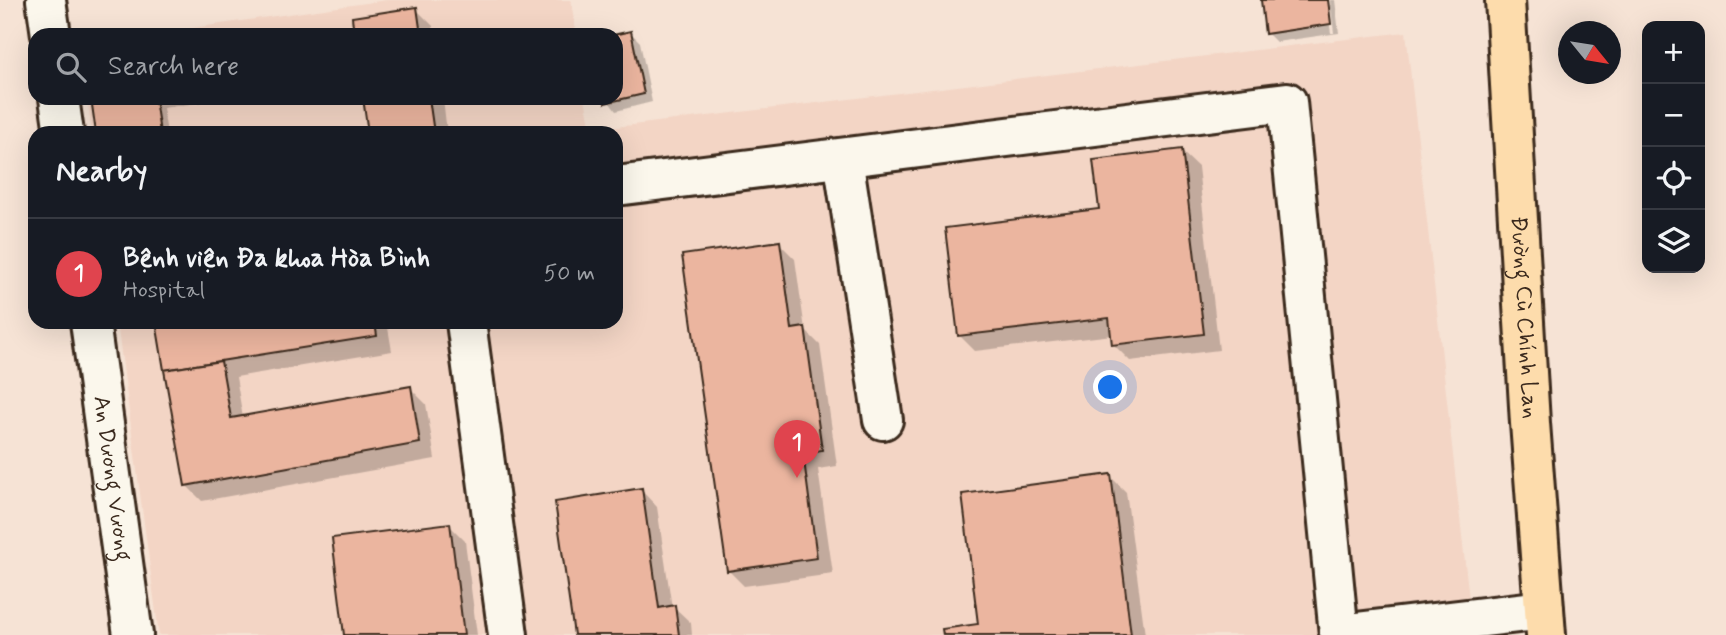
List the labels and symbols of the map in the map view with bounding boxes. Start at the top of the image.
north arrow [1558,21,1621,84]
street label: Đường Cù Chính Lan [1503,215,1545,420]
your location [1093,370,1127,404]
street label: An Dương Vương [85,394,138,563]
pin: 1 [774,420,820,478]

